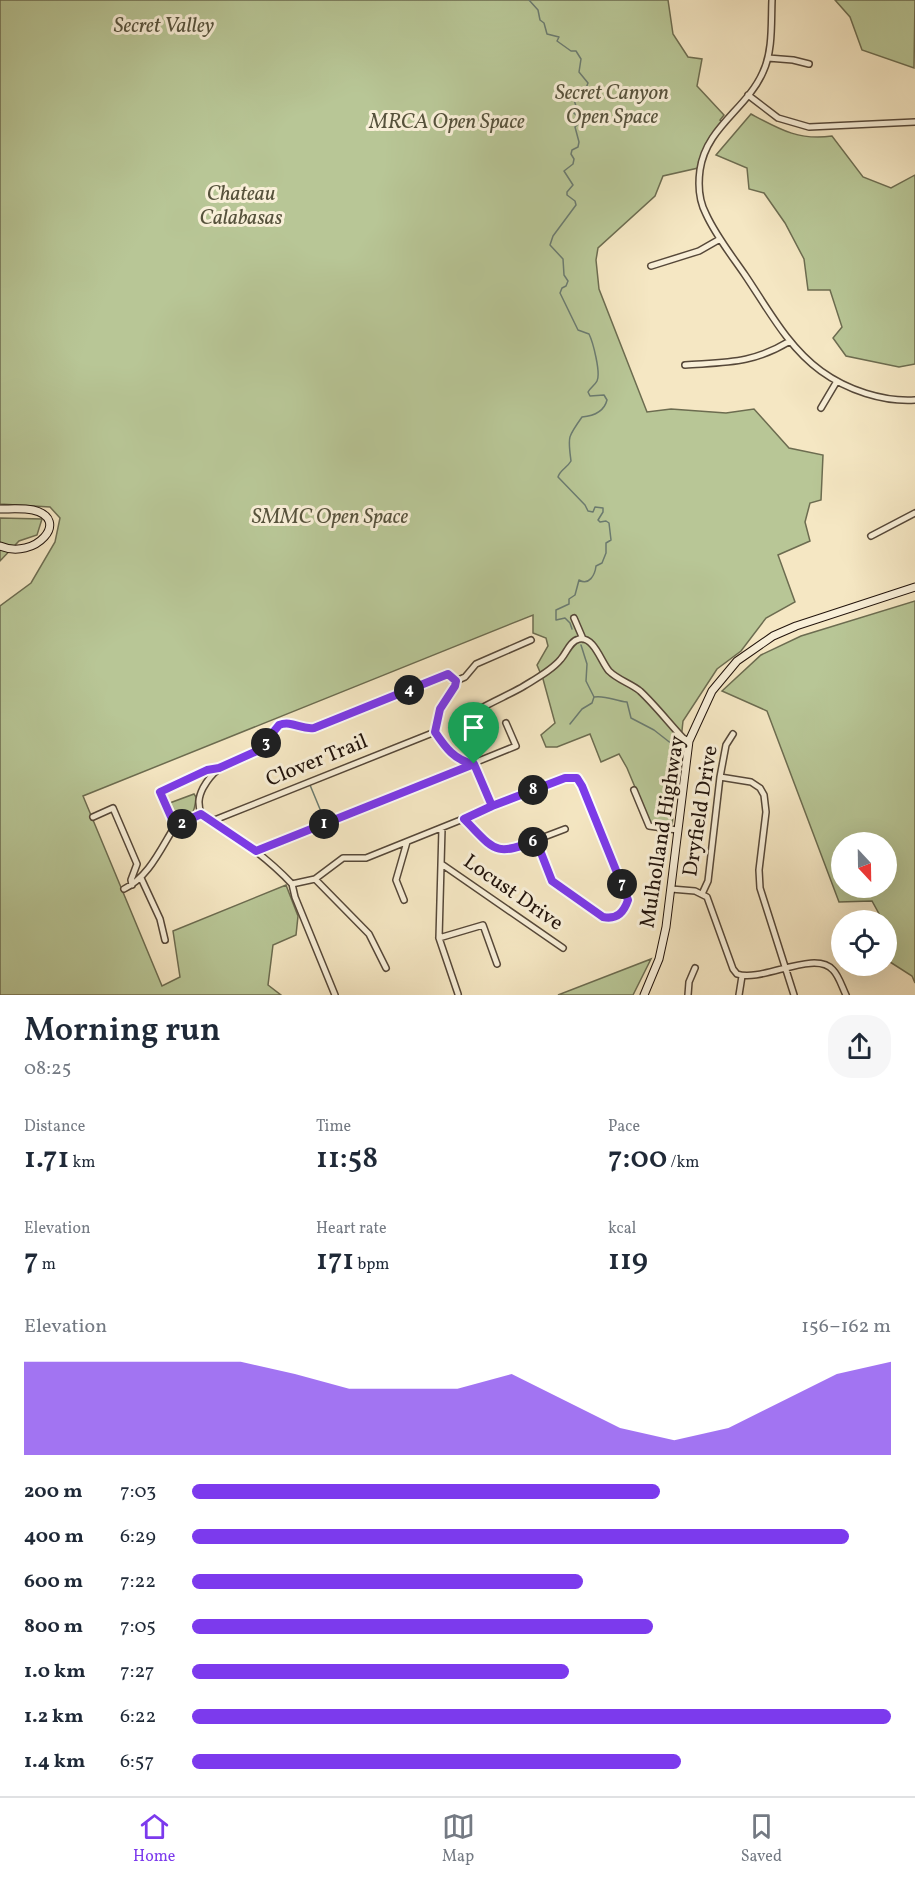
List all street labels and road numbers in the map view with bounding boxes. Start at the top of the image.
street label: Clover Trail [262,727,372,795]
street label: Mulholland Highway [633,733,693,930]
street label: Dryfield Drive [676,743,726,879]
street label: Locust Drive [457,848,569,938]

